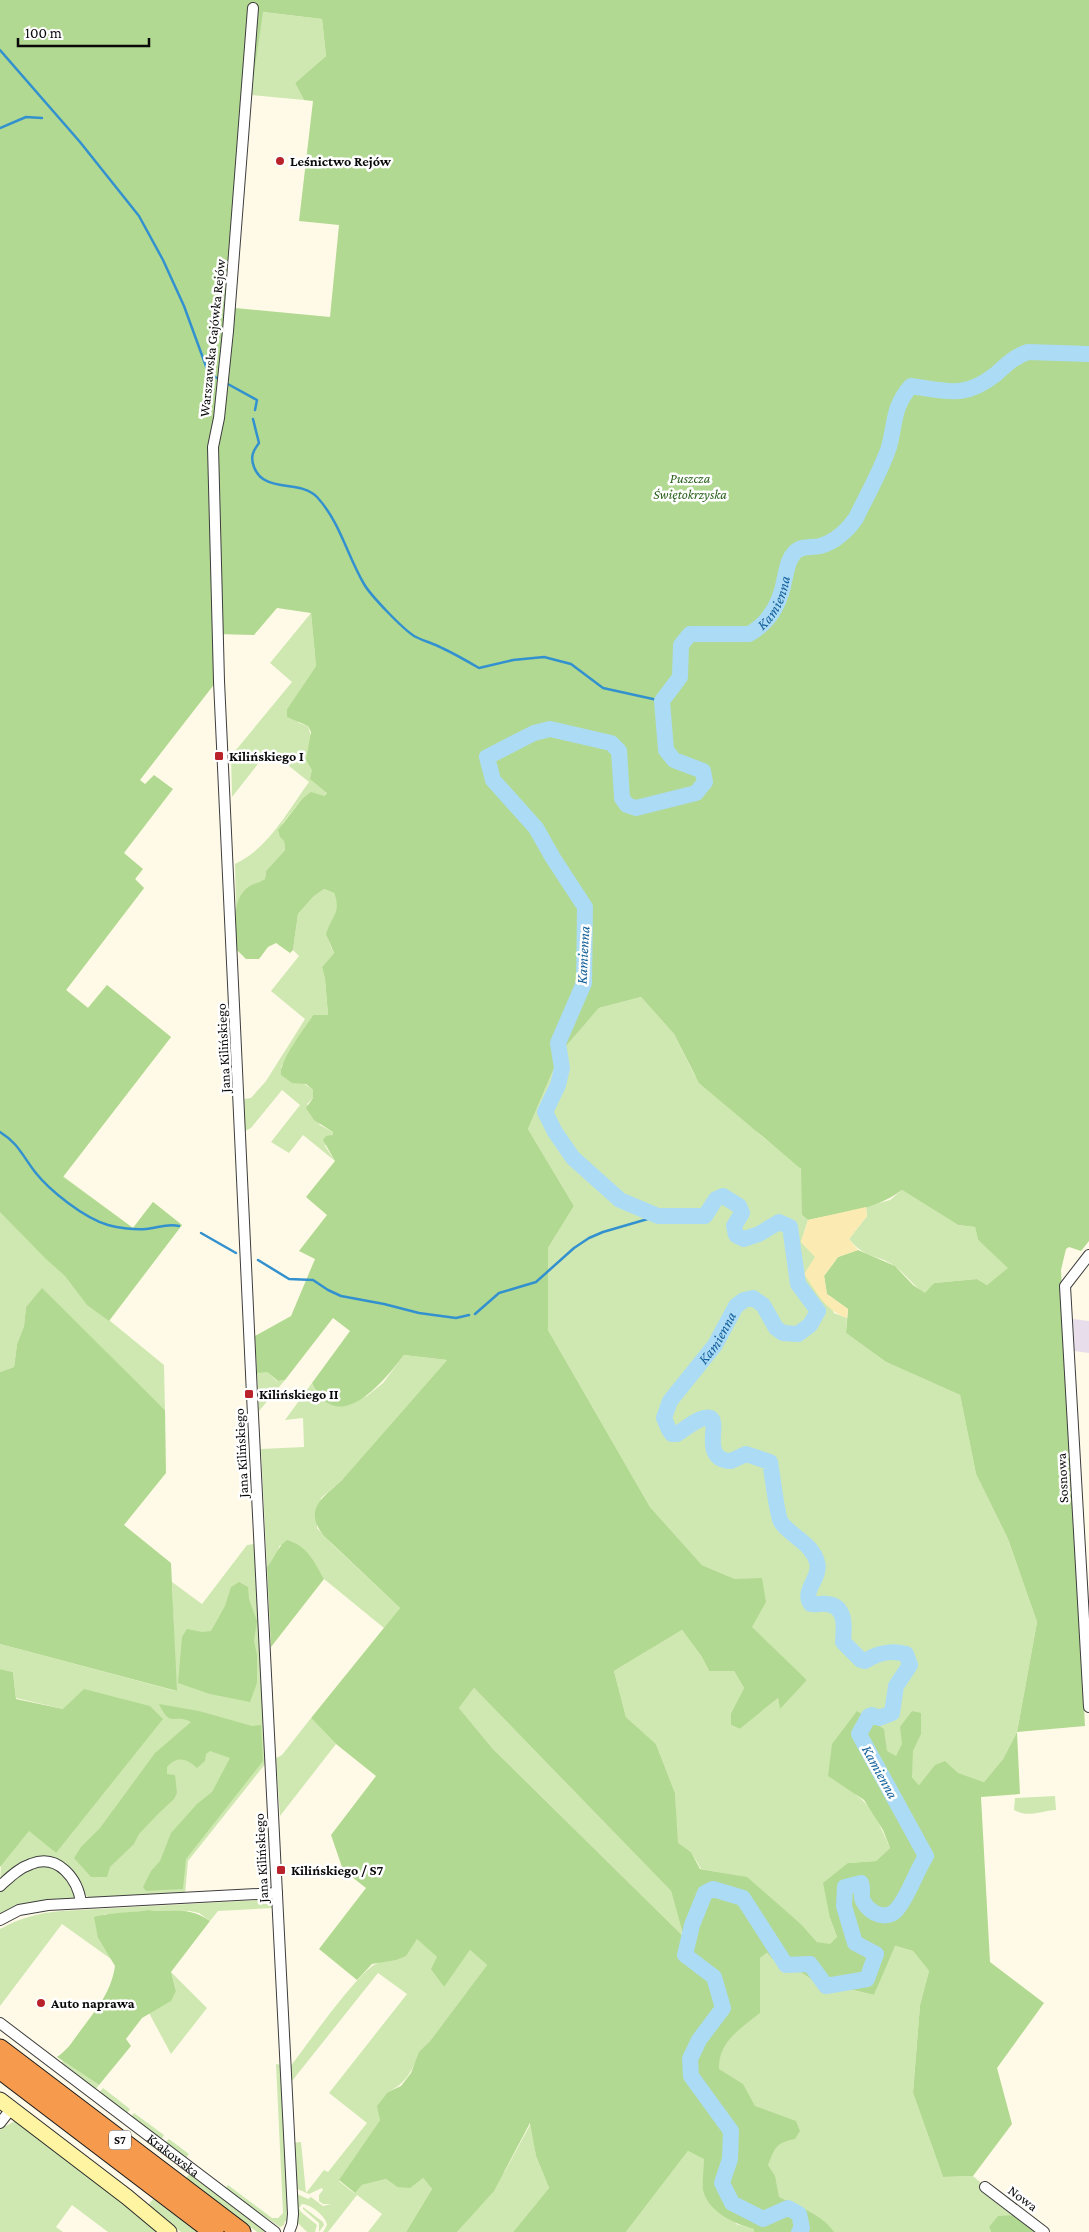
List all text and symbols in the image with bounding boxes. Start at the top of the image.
scale bar [18,15,149,47]
text: 100 m [25,25,62,41]
place label: Leśnictwo Rejów [290,153,392,170]
marker: Leśnictwo Rejów [274,155,286,167]
street label: Warszawska Gajówka Rejów [196,257,229,418]
park label: Puszcza Świętokrzyska [653,470,727,502]
water label: Kamienna [754,575,793,633]
place label: Kilińskiego I [229,748,304,764]
marker: Kilińskiego I [213,750,225,762]
water label: Kamienna [573,925,593,985]
street label: Jana Kilińskiego [213,1003,233,1095]
water label: Kamienna [695,1309,739,1367]
place label: Kilińskiego II [259,1386,339,1402]
marker: Kilińskiego II [243,1388,255,1400]
street label: Jana Kilińskiego [231,1408,251,1500]
street label: Sosnowa [1053,1452,1071,1503]
water label: Kamienna [859,1743,901,1801]
street label: Jana Kilińskiego [251,1813,271,1905]
place label: Kilińskiego / S7 [291,1862,383,1878]
marker: Kilińskiego / S7 [275,1864,287,1876]
place label: Auto naprawa [50,1995,135,2011]
marker: Auto naprawa [35,1997,47,2009]
road number: S7 [109,2130,131,2150]
street label: Krakowska [144,2130,203,2180]
street label: Nowa [1005,2182,1041,2215]

